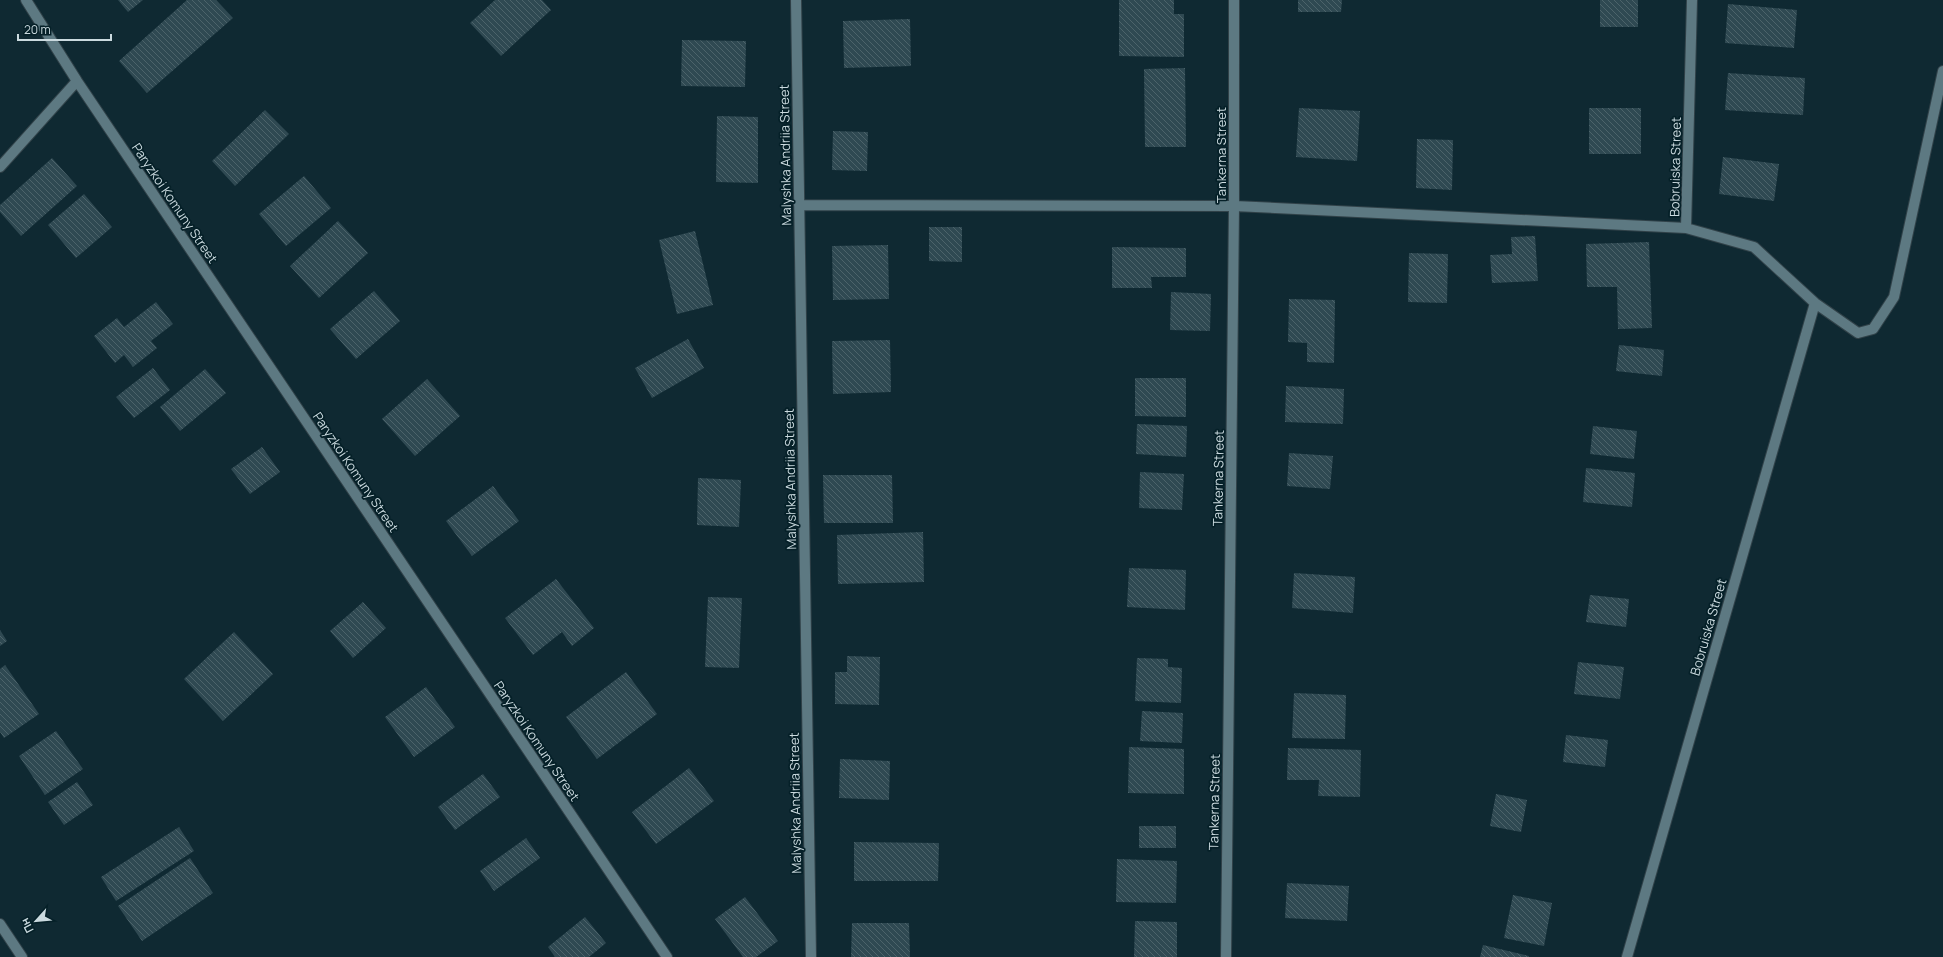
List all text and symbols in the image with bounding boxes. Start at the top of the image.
scale bar [18,16,111,42]
text: 20 m [24,21,51,38]
street label: Malyshka Andriia Street [775,84,795,226]
street label: Tankerna Street [1212,107,1230,203]
street label: Bobruiska Street [1665,117,1685,217]
street label: Paryzkoi Komuny Street [128,139,222,267]
street label: Paryzkoi Komuny Street [309,408,403,536]
street label: Malyshka Andriia Street [780,408,800,550]
street label: Tankerna Street [1208,430,1228,526]
street label: Bobruiska Street [1686,576,1730,678]
street label: Paryzkoi Komuny Street [490,677,584,805]
street label: Malyshka Andriia Street [785,732,805,874]
street label: Tankerna Street [1204,754,1224,850]
north arrow [16,901,56,941]
text: Пн [17,916,37,936]

